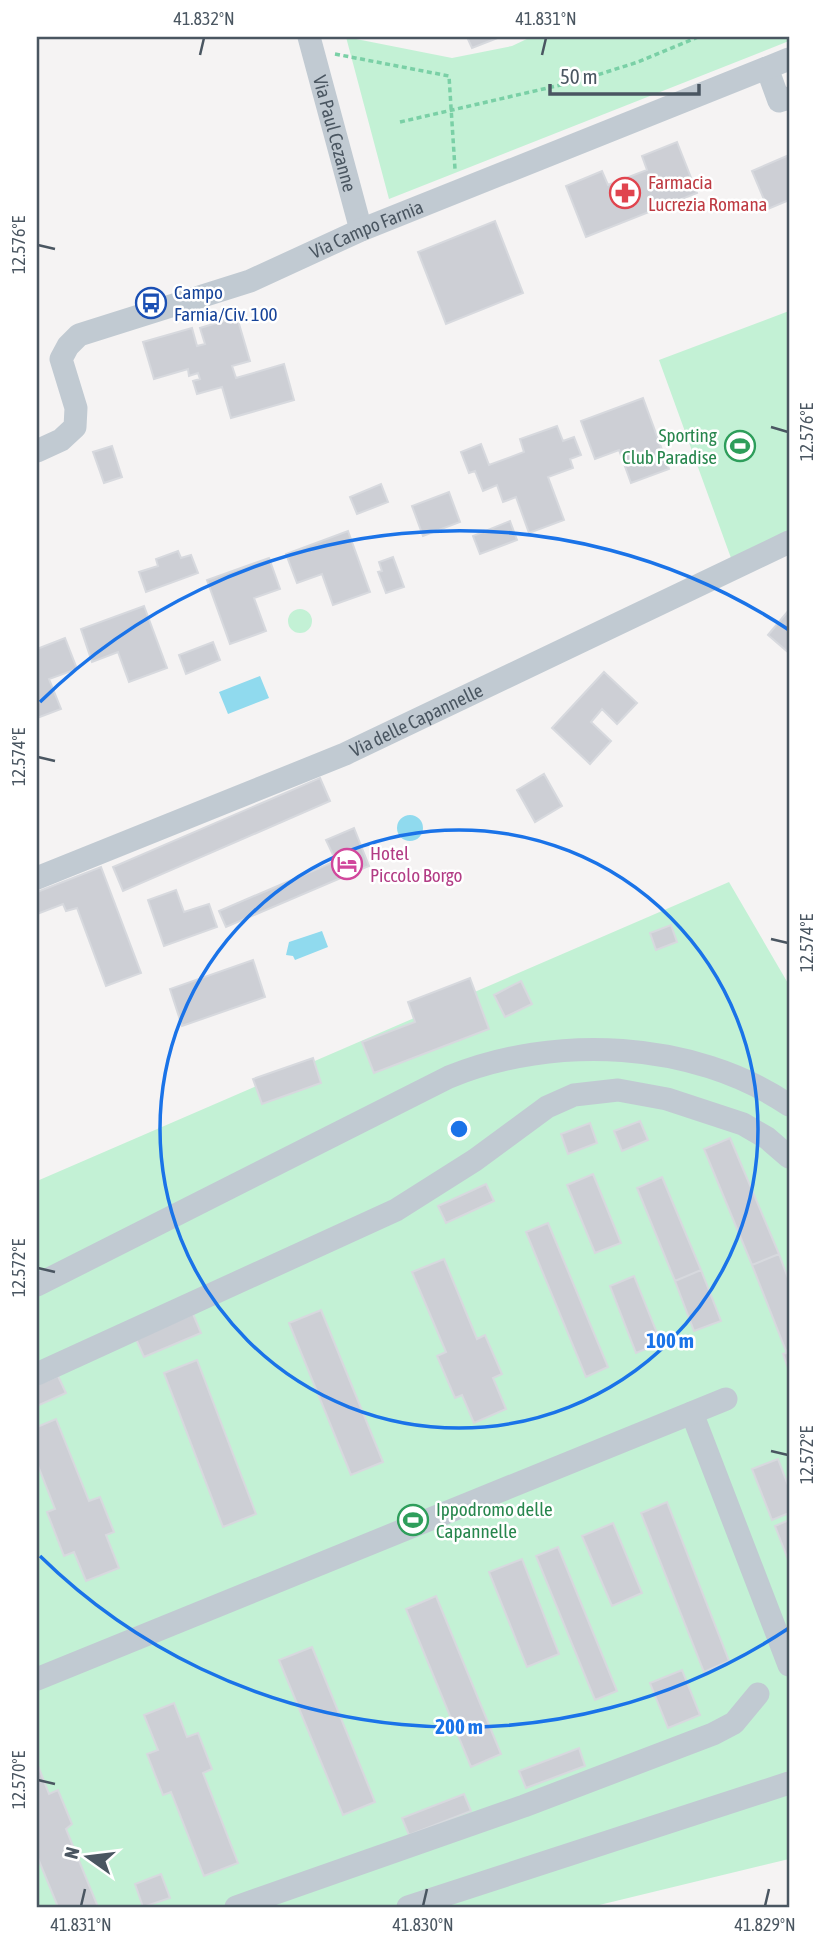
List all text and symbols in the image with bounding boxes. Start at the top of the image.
text: 41.832°N [173,8,235,29]
text: 41.831°N [515,8,577,29]
scale bar [550,52,698,96]
text: 50 m [560,64,598,88]
street label: Via Paul Cezanne [309,73,361,194]
place label: Farmacia Lucrezia Romana [648,171,767,215]
pharmacy icon: Farmacia Lucrezia Romana [608,176,642,210]
street label: Via Campo Farnia [306,195,426,263]
text: 12.576°E [8,216,29,274]
place label: Campo Farnia/Civ. 100 [174,281,278,325]
bus stop icon: Campo Farnia/Civ. 100 [134,286,168,320]
text: 12.576°E [796,403,817,461]
place label: Sporting Club Paradise [622,424,718,468]
sports icon: Sporting Club Paradise [723,429,757,463]
street label: Via delle Capannelle [346,679,486,761]
text: 12.574°E [8,728,29,786]
place label: Hotel Piccolo Borgo [370,842,462,886]
hotel icon: Hotel Piccolo Borgo [330,847,364,881]
text: 12.574°E [796,914,817,972]
centre of rings [447,1117,471,1141]
text: 12.572°E [8,1239,29,1297]
text: 100 m [646,1328,694,1352]
text: 12.572°E [796,1426,817,1484]
place label: Ippodromo delle Capannelle [436,1498,553,1542]
sports icon: Ippodromo delle Capannelle [396,1503,430,1537]
text: 200 m [435,1714,483,1738]
text: 12.570°E [8,1751,29,1809]
north arrow [52,1822,122,1892]
text: N [59,1845,84,1861]
text: 41.831°N [50,1914,112,1935]
text: 41.830°N [392,1914,454,1935]
text: 41.829°N [734,1914,796,1935]

